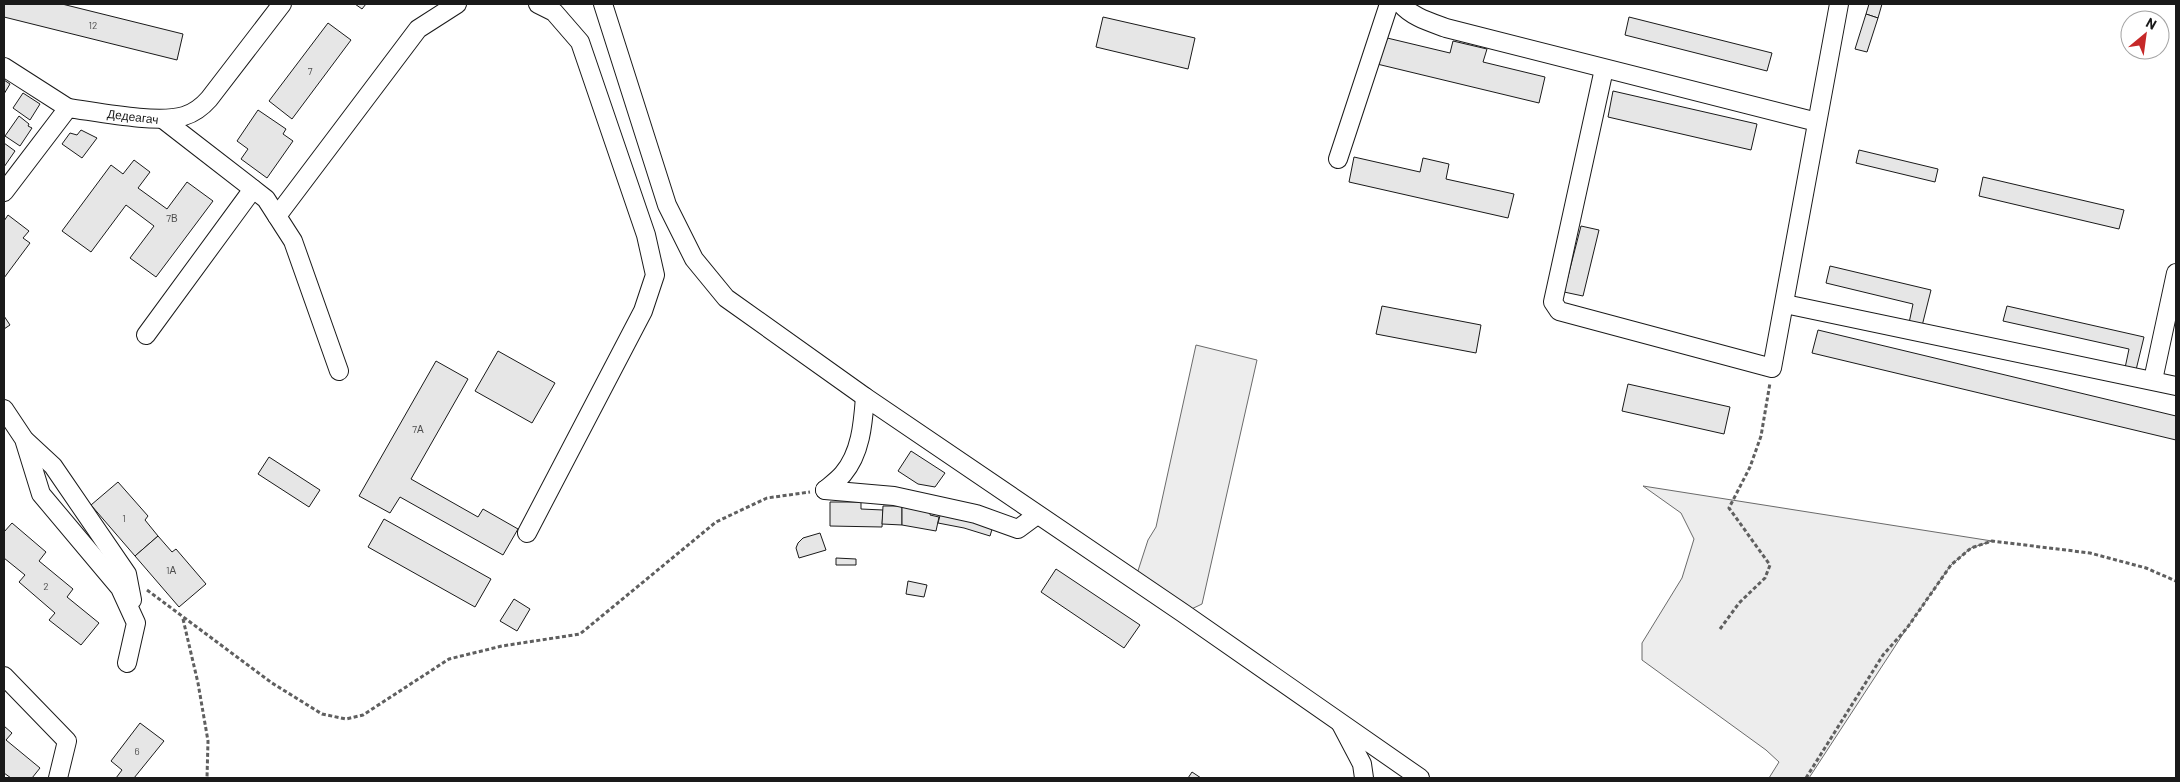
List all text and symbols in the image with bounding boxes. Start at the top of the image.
north arrow [2120,10,2170,60]
text: N [2143,14,2160,33]
house number: 12 [89,19,97,31]
house number: 7 [308,65,313,77]
street label: Дедеагач [106,106,159,127]
house number: 7В [166,212,178,224]
house number: 7А [412,423,424,435]
house number: 1 [122,512,126,524]
house number: 1А [166,564,176,576]
house number: 2 [43,580,49,592]
house number: 6 [134,745,140,757]

